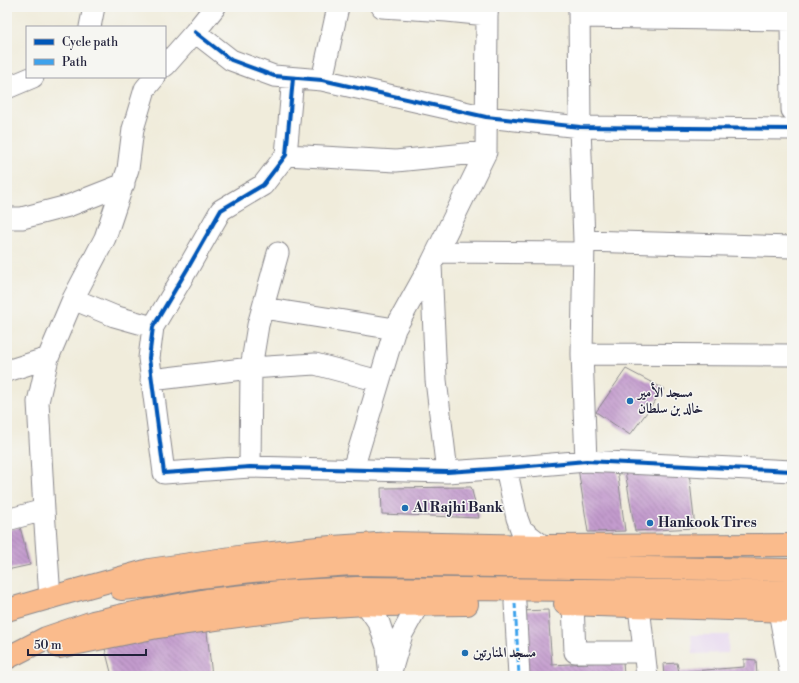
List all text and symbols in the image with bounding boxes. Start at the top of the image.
legend [26,26,166,78]
text: Cycle path [62,35,118,50]
text: Path [62,55,87,70]
place label: مسجد الأمير خالد بن سلطان [636,382,704,418]
marker: مسجد الأمير خالد بن سلطان [625,396,635,406]
place label: Al Rajhi Bank [412,499,504,517]
marker: Al Rajhi Bank [400,503,410,513]
place label: Hankook Tires [658,514,757,532]
marker: Hankook Tires [645,518,655,528]
scale bar [28,631,146,657]
text: 50 m [34,638,62,653]
place label: مسجد المنارتين [473,644,536,662]
marker: مسجد المنارتين [460,648,470,658]

